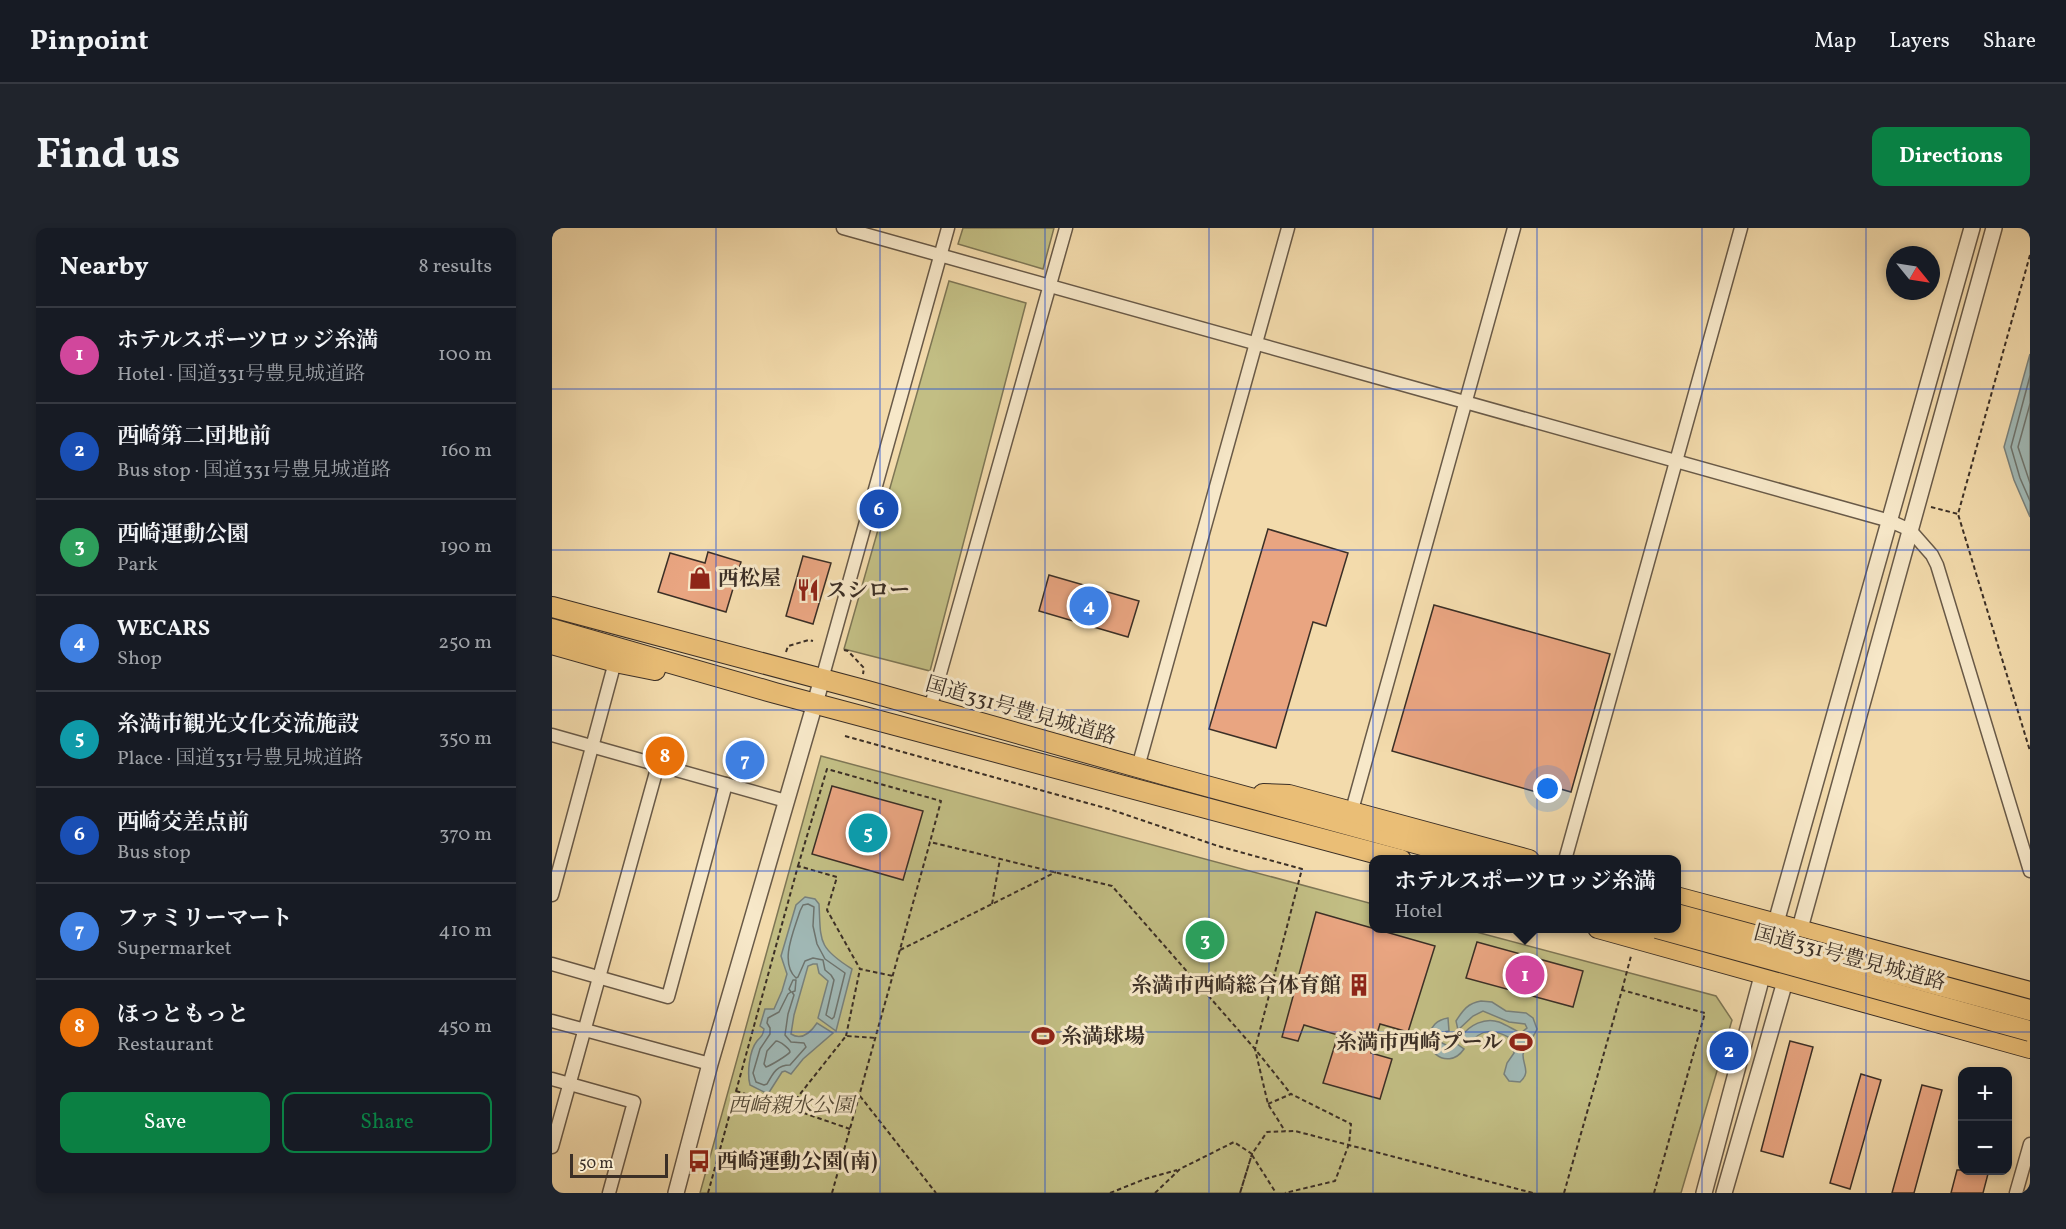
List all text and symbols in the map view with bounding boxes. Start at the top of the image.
text: Pinpoint [30,22,148,61]
text: Map [1814,27,1856,56]
text: Layers [1889,27,1950,56]
text: Share [1983,27,2036,56]
text: Find us [36,127,180,186]
button: Directions [1872,127,2030,186]
north arrow [1886,246,1940,300]
text: Nearby [60,249,149,285]
text: 8 results [419,253,492,281]
text: ホテルスポーツロッジ糸満 [117,326,378,357]
text: 1 [75,341,84,369]
text: 100 m [438,341,492,369]
text: Hotel · 国道331号豊見城道路 [117,361,365,389]
text: 西崎第二団地前 [117,422,271,453]
text: 2 [74,437,85,465]
text: 160 m [440,437,492,465]
text: Bus stop · 国道331号豊見城道路 [117,457,391,485]
pin: 6 [860,486,898,532]
text: 西崎運動公園 [117,520,249,551]
text: 3 [74,533,85,561]
text: 190 m [440,533,492,561]
text: Park [117,551,158,579]
shop icon: 西松屋 [687,565,713,591]
place label: 西松屋 [718,565,781,594]
restaurant icon: スシロー [795,577,821,603]
place label: スシロー [826,577,910,606]
pin: 4 [1070,584,1108,628]
text: WECARS [117,614,210,645]
text: 4 [73,629,86,657]
text: 250 m [438,629,492,657]
text: Shop [117,645,162,673]
street label: 国道331号豊見城道路 [922,670,1120,753]
text: 糸満市観光文化交流施設 [117,710,359,741]
text: 5 [75,725,84,753]
text: 350 m [439,725,492,753]
pin: 8 [646,734,684,778]
pin: 7 [726,738,764,782]
text: Place · 国道331号豊見城道路 [117,745,363,773]
your location [1533,774,1562,803]
text: 西崎交差点前 [117,808,249,839]
pin: 5 [848,810,888,856]
text: 6 [74,821,85,849]
text: 370 m [439,821,492,849]
text: Bus stop [117,839,191,867]
popup [1369,855,1681,933]
text: ホテルスポーツロッジ糸満 [1395,867,1655,898]
text: Hotel [1395,898,1443,926]
text: ファミリーマート [117,904,293,935]
text: 7 [75,917,84,945]
text: 410 m [439,917,492,945]
pin: 3 [1186,918,1224,962]
street label: 国道331号豊見城道路 [1750,919,1949,998]
text: Supermarket [117,935,232,963]
pin: 1 [1506,952,1544,998]
place label: 糸満市西崎総合体育館 [1131,972,1341,1001]
building icon: 糸満市西崎総合体育館 [1346,972,1372,998]
text: ほっともっと [117,1000,249,1031]
text: 8 [74,1013,85,1041]
text: 450 m [438,1013,492,1041]
sports icon: 糸満球場 [1030,1023,1056,1049]
place label: 糸満球場 [1061,1023,1145,1052]
pin: 2 [1710,1028,1748,1074]
place label: 糸満市西崎プール [1336,1029,1503,1058]
sports icon: 糸満市西崎プール [1508,1029,1534,1055]
text: Restaurant [117,1031,214,1059]
map controls [1958,1067,2012,1175]
button: + [1958,1067,2012,1121]
button: Save [60,1092,270,1153]
button: Share [282,1092,492,1153]
park label: 西崎親水公園 [728,1092,857,1121]
button: − [1958,1121,2012,1175]
bus stop icon: 西崎運動公園(南) [686,1148,712,1174]
place label: 西崎運動公園(南) [717,1148,878,1177]
scale bar [570,1151,668,1178]
text: 50 m [579,1153,613,1175]

